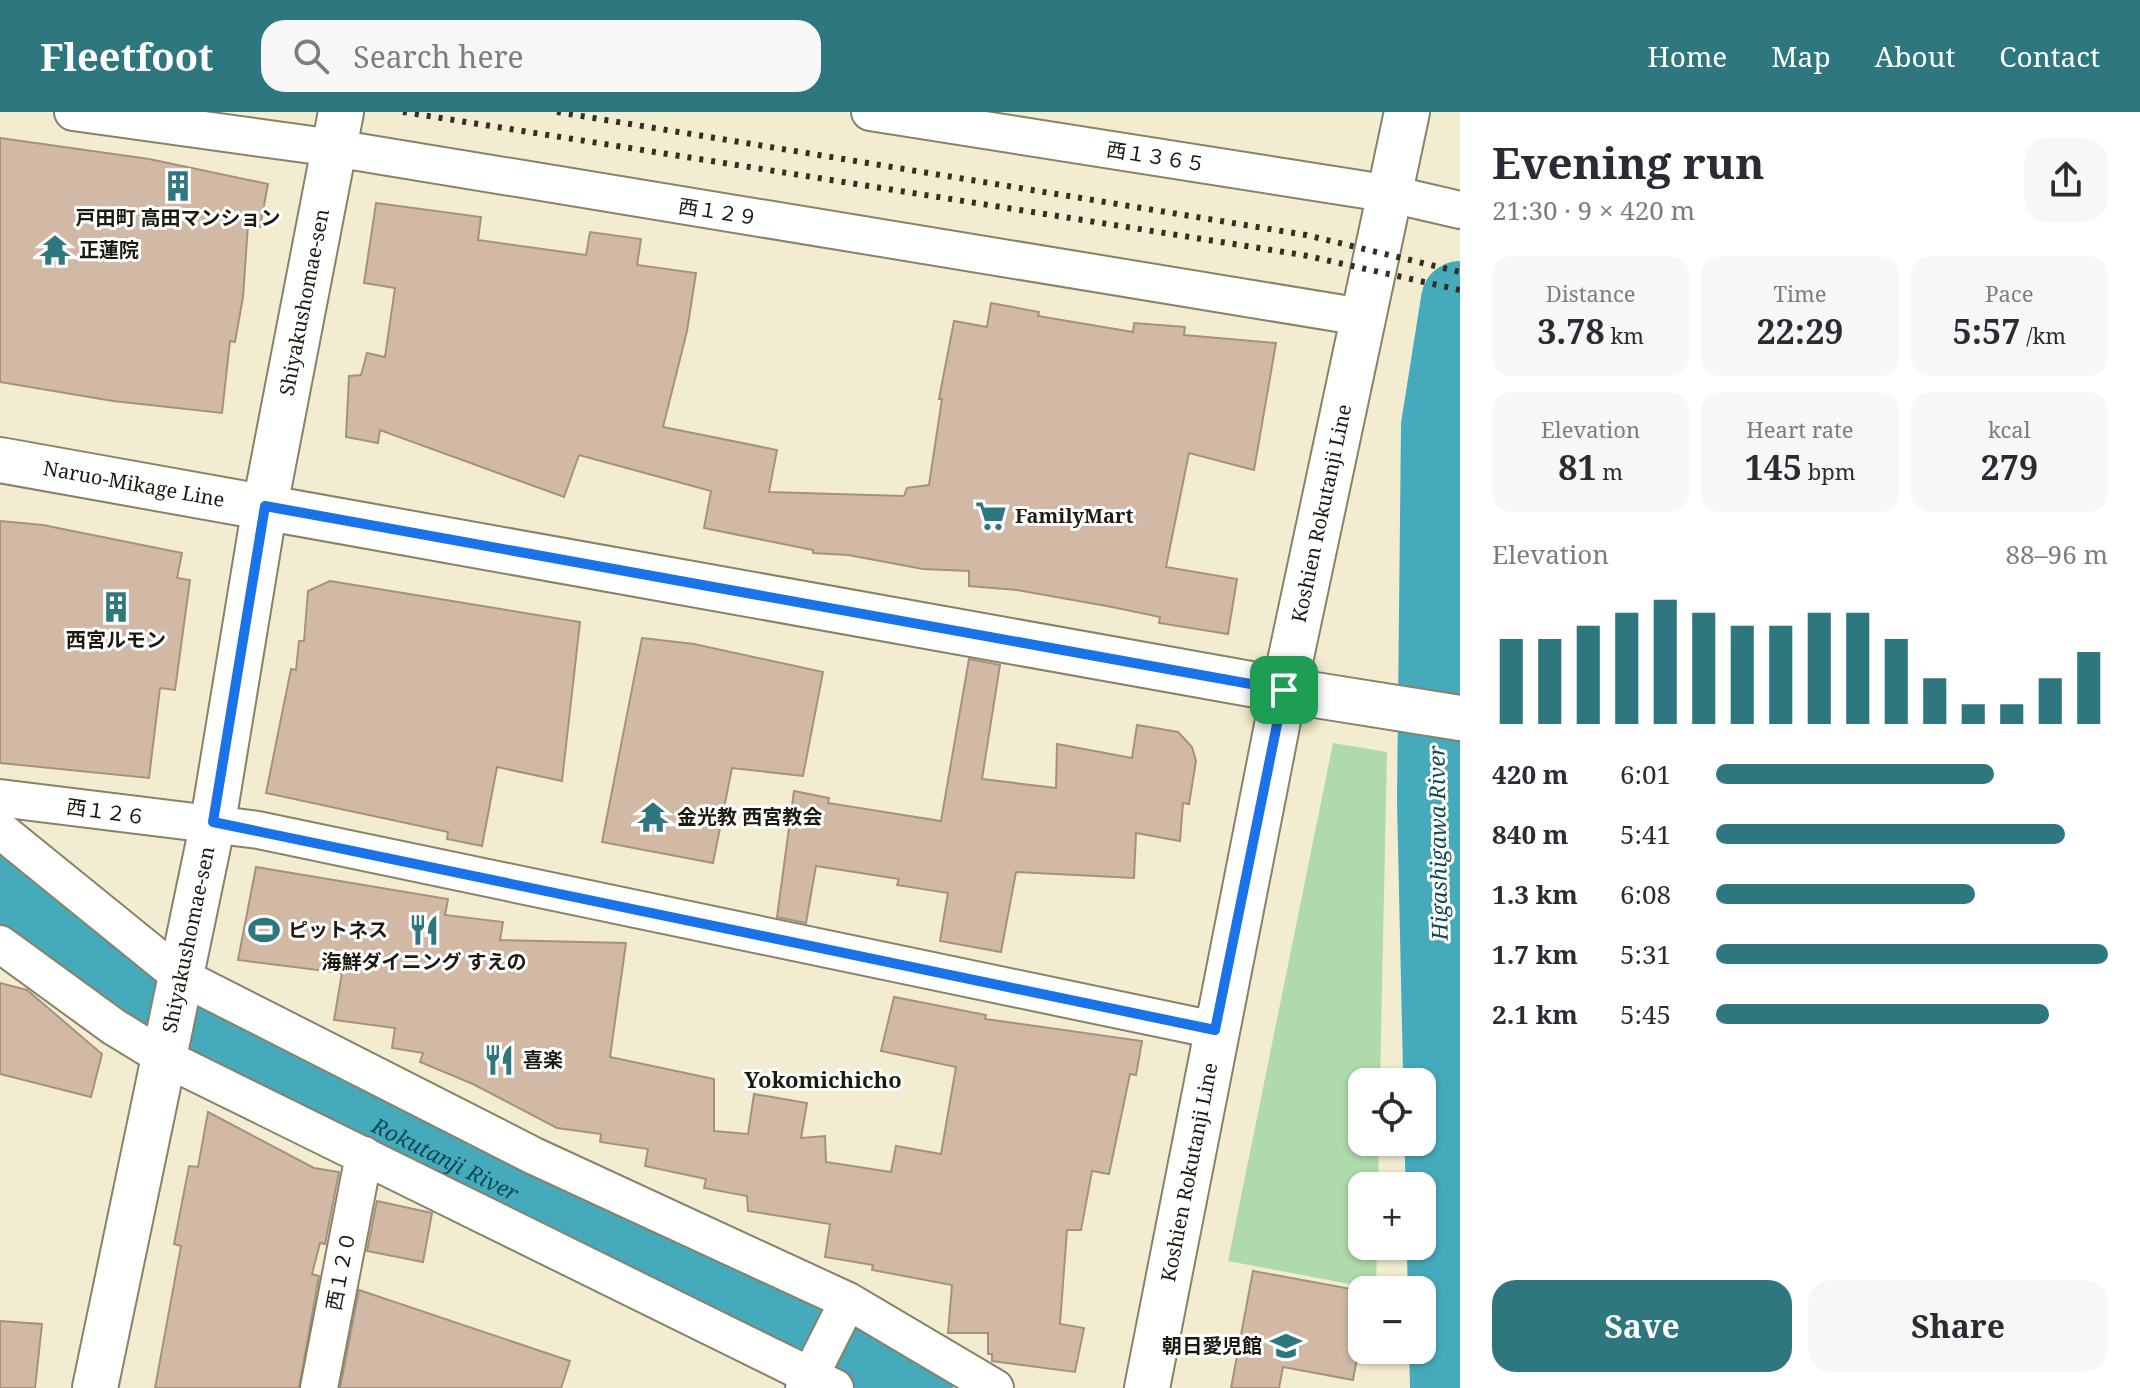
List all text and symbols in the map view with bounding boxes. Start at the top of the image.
search box [261,20,821,92]
text: Fleetfoot [40,30,213,82]
icon: search [289,34,333,78]
text: Search here [353,36,524,77]
text: Home [1648,37,1727,75]
text: Map [1771,37,1831,75]
text: About [1875,37,1955,75]
text: Contact [1999,37,2100,75]
text: Evening run [1492,132,1765,192]
street label: 西１３６５ [1105,135,1208,178]
button: share [2024,138,2108,222]
building icon: 戸田町 高田マンション [161,169,195,203]
street label: 西１２９ [676,192,760,231]
text: 21:30 · 9 × 420 m [1492,192,1695,228]
place label: 戸田町 高田マンション [75,204,281,231]
street label: Shiyakushomae-sen [273,206,335,398]
temple icon: 正蓮院 [38,233,72,267]
place label: 正蓮院 [79,236,139,263]
text: Distance [1546,278,1636,308]
text: Time [1773,278,1827,308]
text: Pace [1985,278,2033,308]
text: 3.78 [1537,308,1605,354]
text: 22:29 [1756,308,1844,354]
text: 5:57 [1952,308,2020,354]
text: km [1605,320,1644,350]
text: /km [2020,320,2066,350]
street label: Koshien Rokutanji Line [1285,402,1357,625]
text: Elevation [1541,414,1640,444]
text: Heart rate [1746,414,1854,444]
text: kcal [1988,414,2031,444]
text: 81 [1558,444,1597,490]
text: 145 [1744,444,1802,490]
text: 279 [1981,444,2038,490]
street label: Naruo-Mikage Line [41,454,227,513]
text: m [1597,456,1623,486]
text: bpm [1802,456,1856,486]
supermarket icon: FamilyMart [974,499,1008,533]
place label: FamilyMart [1015,502,1134,529]
text: Elevation [1492,536,1609,572]
text: 88–96 m [2006,536,2108,572]
building icon: 西宮ルモン [99,590,133,624]
place label: 西宮ルモン [66,626,166,653]
pin [1250,656,1318,724]
icon: arrive [1262,668,1306,712]
water label: Higashigawa River [1420,745,1454,942]
text: 420 m [1492,756,1568,792]
text: 6:01 [1620,756,1671,792]
street label: 西１２６ [65,793,148,830]
temple icon: 金光教 西宮教会 [636,800,670,834]
place label: 金光教 西宮教会 [677,803,822,830]
text: 840 m [1492,816,1568,852]
text: 5:41 [1620,816,1671,852]
street label: Shiyakushomae-sen [155,844,221,1035]
text: 1.3 km [1492,876,1578,912]
text: 6:08 [1620,876,1671,912]
sports icon: ピットネス [247,913,281,947]
restaurant icon: 海鮮ダイニング すえの [407,913,441,947]
place label: ピットネス [288,916,388,943]
text: 1.7 km [1492,936,1578,972]
text: 5:31 [1620,936,1671,972]
place label: 海鮮ダイニング すえの [321,948,527,975]
text: 2.1 km [1492,996,1578,1032]
text: 5:45 [1620,996,1671,1032]
restaurant icon: 喜楽 [482,1043,516,1077]
place label: 喜楽 [523,1046,563,1073]
street label: Koshien Rokutanji Line [1154,1060,1224,1284]
district label: Yokomichicho [744,1064,902,1094]
map controls [1348,1068,1436,1364]
button: locate [1348,1068,1436,1156]
water label: Rokutanji River [366,1109,525,1208]
button: + [1348,1172,1436,1260]
street label: 西１２０ [320,1229,361,1313]
button: − [1348,1276,1436,1364]
button: Save [1492,1280,1792,1372]
button: Share [1808,1280,2108,1372]
school or university icon: 朝日愛児館 [1269,1329,1303,1363]
place label: 朝日愛児館 [1162,1332,1262,1359]

